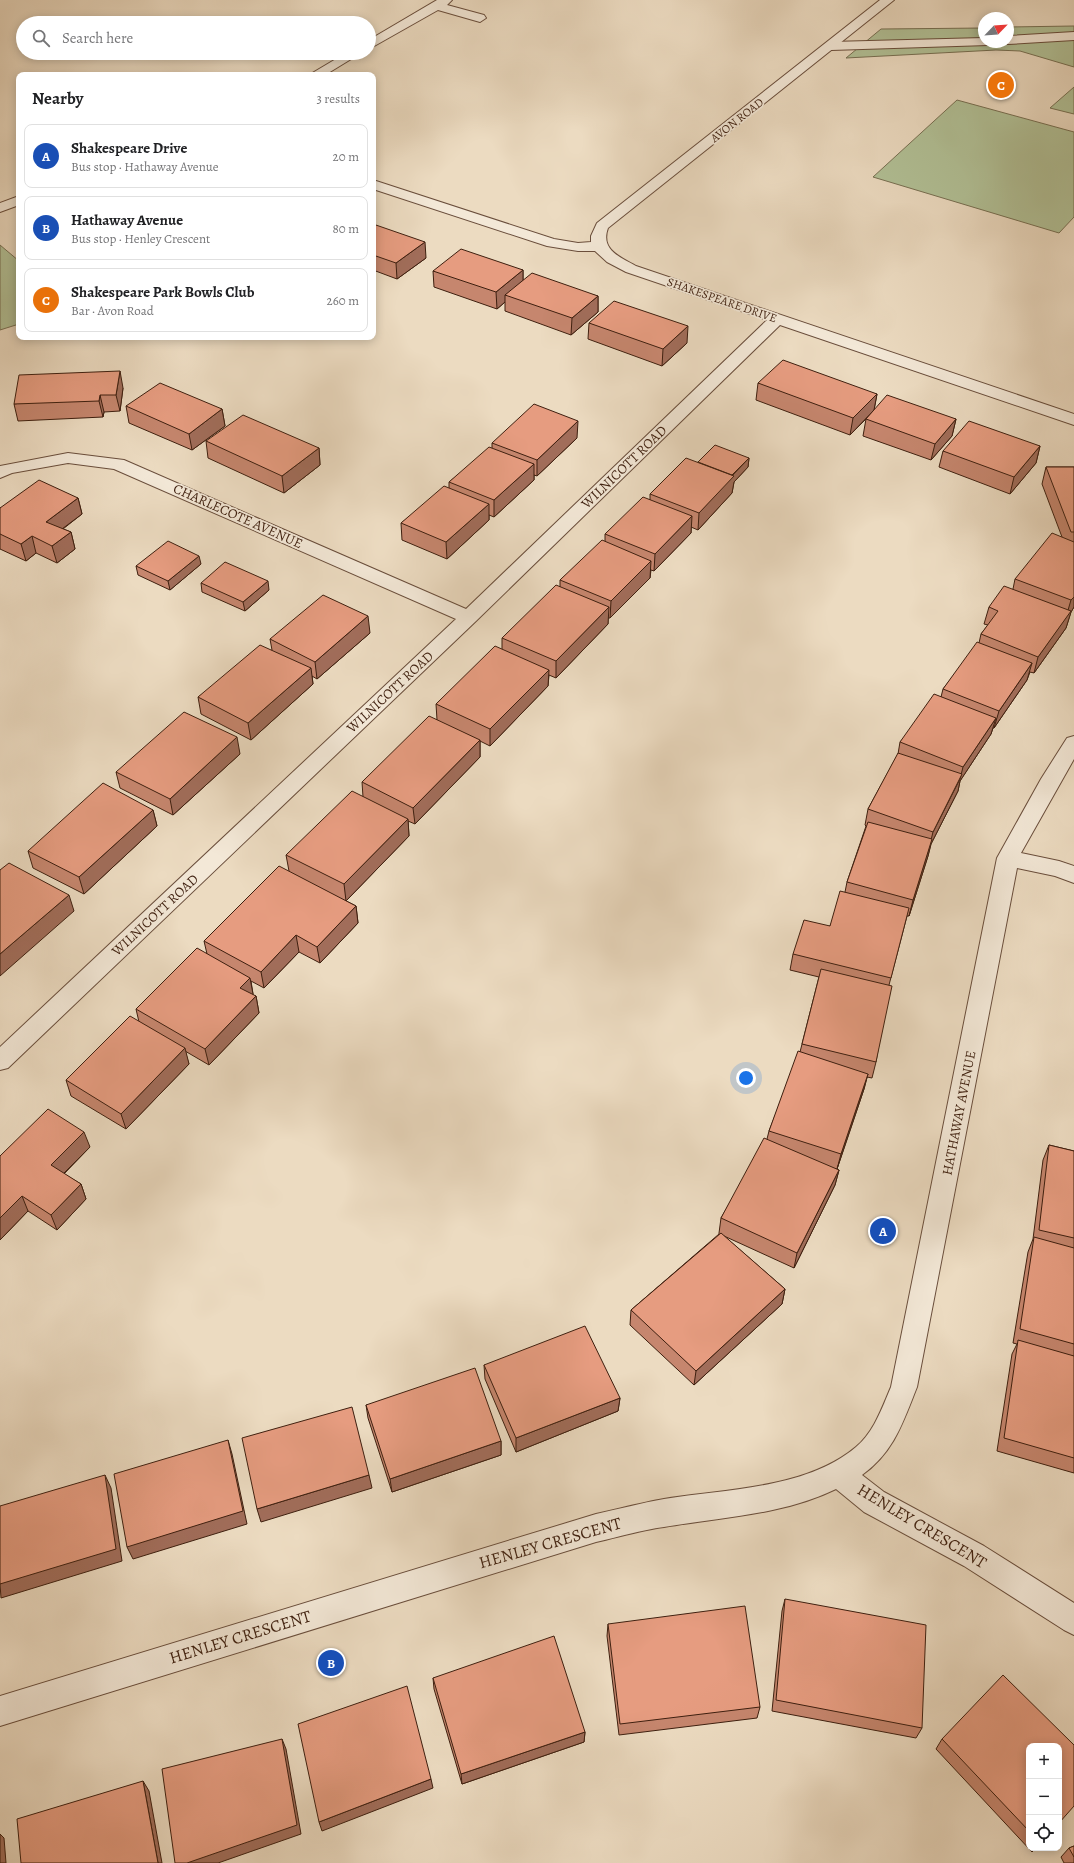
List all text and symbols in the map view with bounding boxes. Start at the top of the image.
north arrow [978,12,1014,48]
search box [16,16,376,60]
icon: search [30,27,52,49]
text: Search here [62,28,133,48]
pin: C [988,70,1014,100]
text: Nearby [32,87,83,110]
text: 3 results [316,90,360,107]
street label: AVON ROAD [706,94,767,147]
text: Shakespeare Drive [71,138,187,158]
text: A [42,148,50,165]
text: 20 m [333,148,359,165]
text: Bus stop · Hathaway Avenue [71,158,219,175]
text: Hathaway Avenue [71,210,183,230]
text: B [42,220,50,237]
text: 80 m [332,220,359,237]
text: Bus stop · Henley Crescent [71,230,210,247]
street label: SHAKESPEARE DRIVE [665,274,779,326]
text: Shakespeare Park Bowls Club [71,282,254,302]
text: C [42,292,50,309]
text: 260 m [326,292,359,309]
text: Bar · Avon Road [71,302,154,319]
street label: WILNICOTT ROAD [576,421,671,514]
street label: CHARLECOTE AVENUE [170,479,306,553]
street label: WILNICOTT ROAD [342,647,438,738]
street label: WILNICOTT ROAD [107,870,203,961]
street label: HATHAWAY AVENUE [938,1049,980,1177]
your location [736,1068,756,1088]
pin: A [870,1216,896,1246]
street label: HENLEY CRESCENT [853,1478,992,1574]
street label: HENLEY CRESCENT [476,1511,625,1574]
street label: HENLEY CRESCENT [166,1604,315,1670]
pin: B [318,1648,344,1678]
map controls [1026,1743,1062,1851]
button: + [1026,1743,1062,1779]
button: − [1026,1779,1062,1815]
button: locate [1026,1815,1062,1851]

